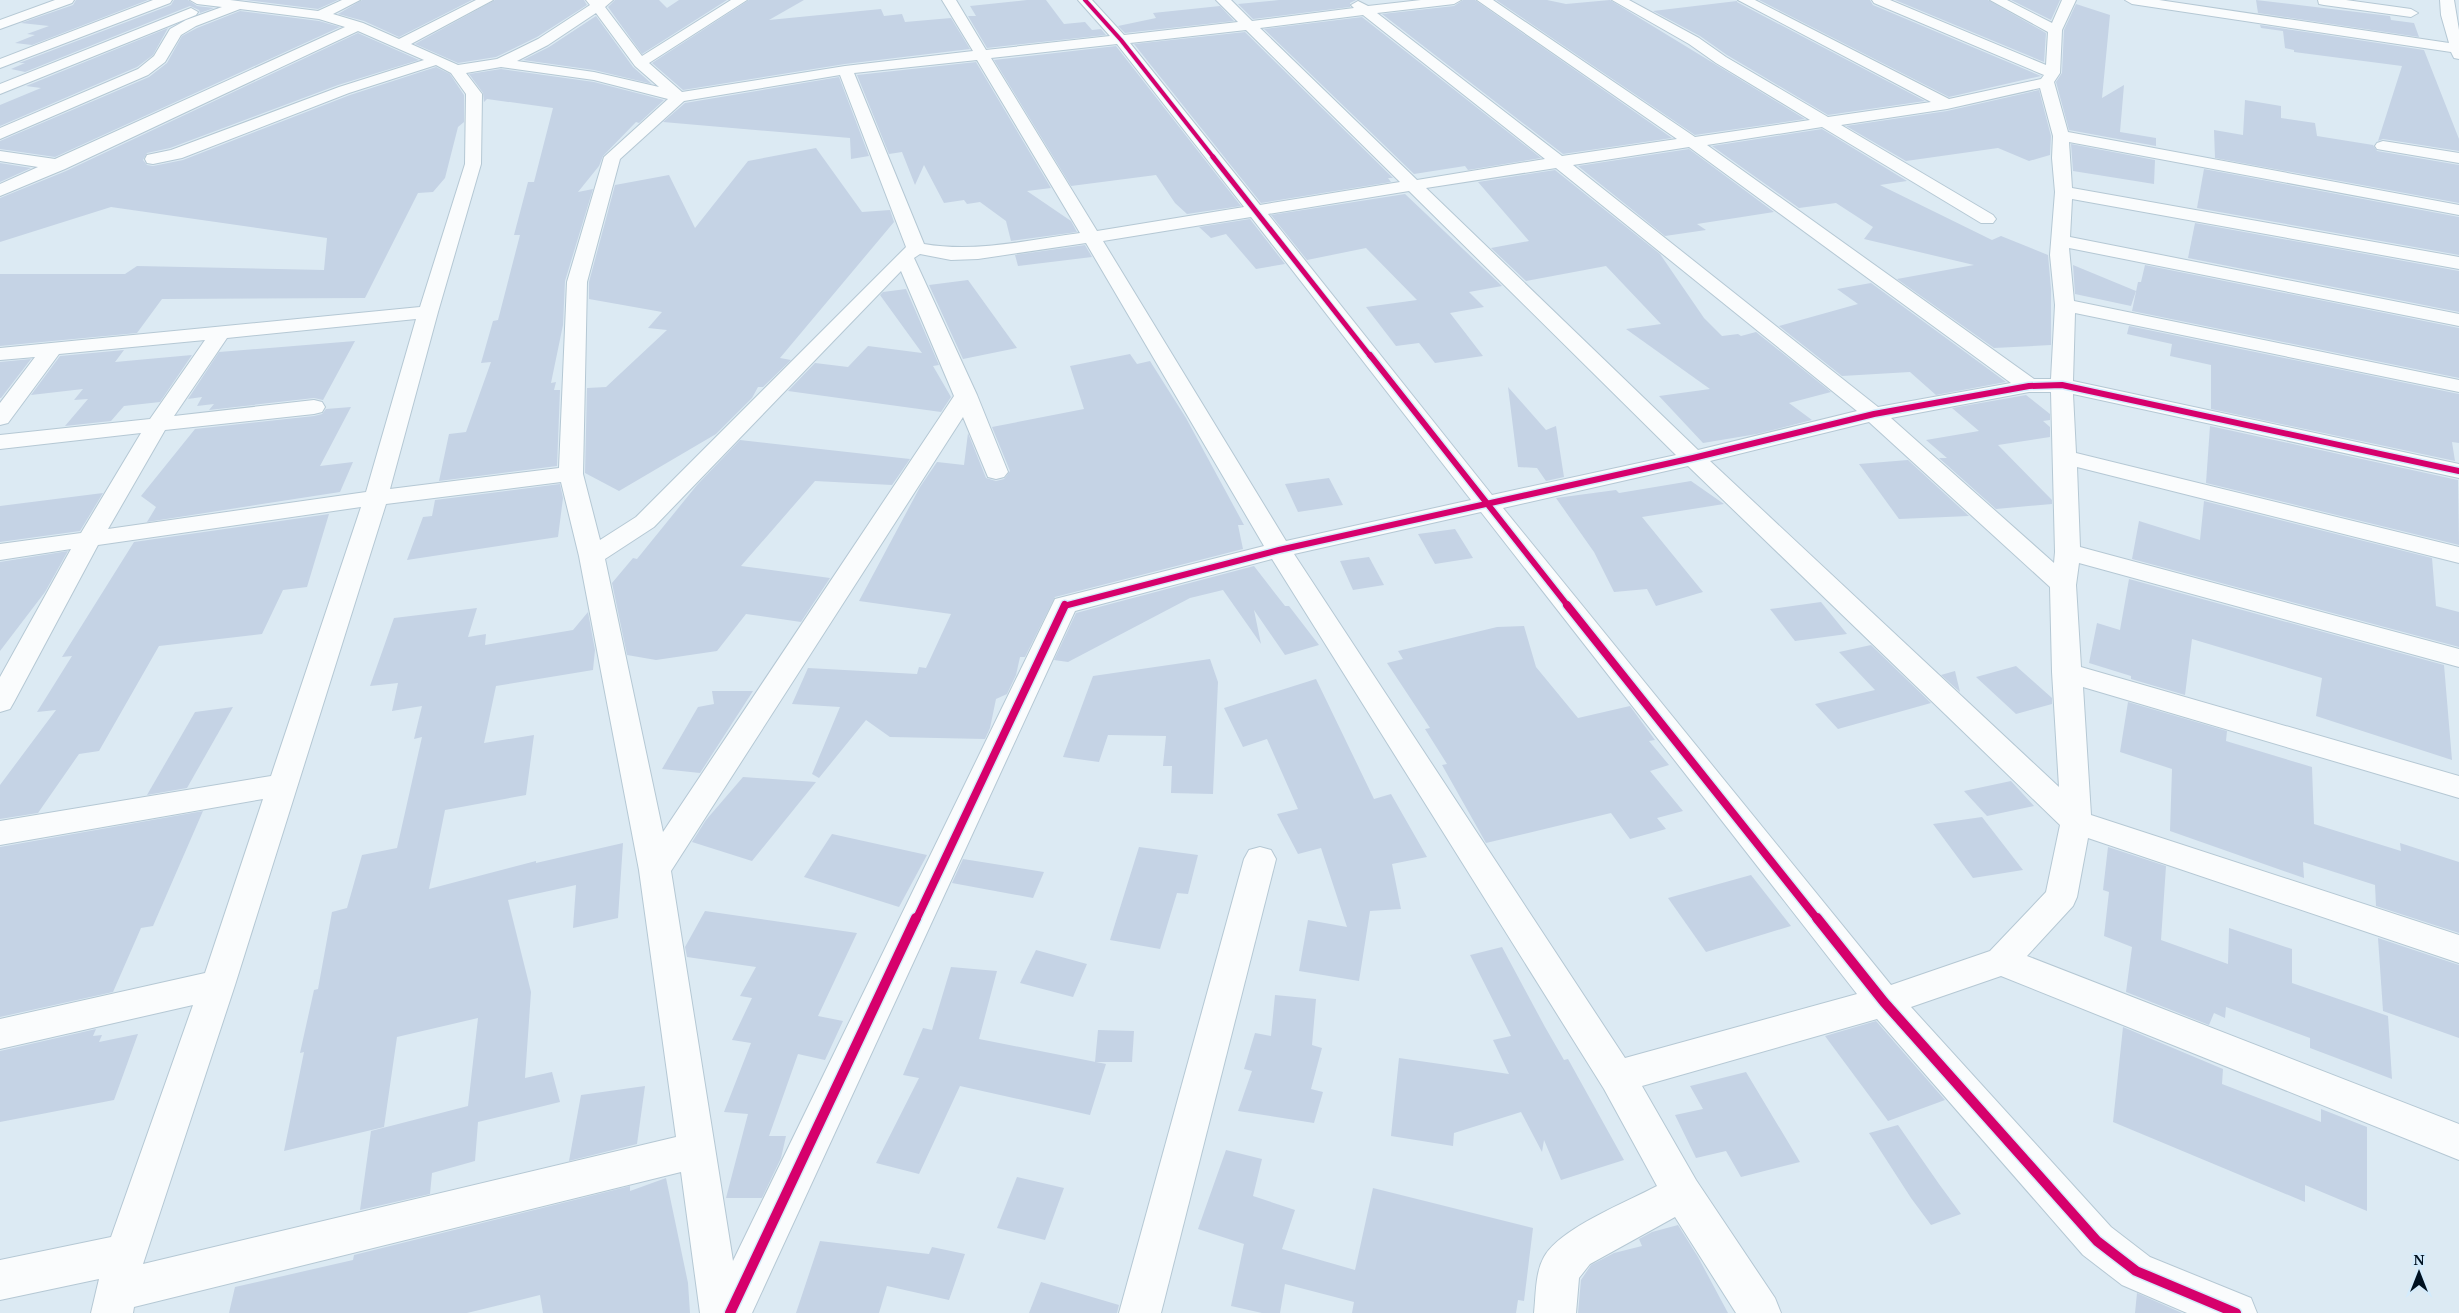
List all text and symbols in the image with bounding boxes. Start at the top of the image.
north arrow [2394,1248,2444,1298]
text: N [2413,1250,2425,1269]

